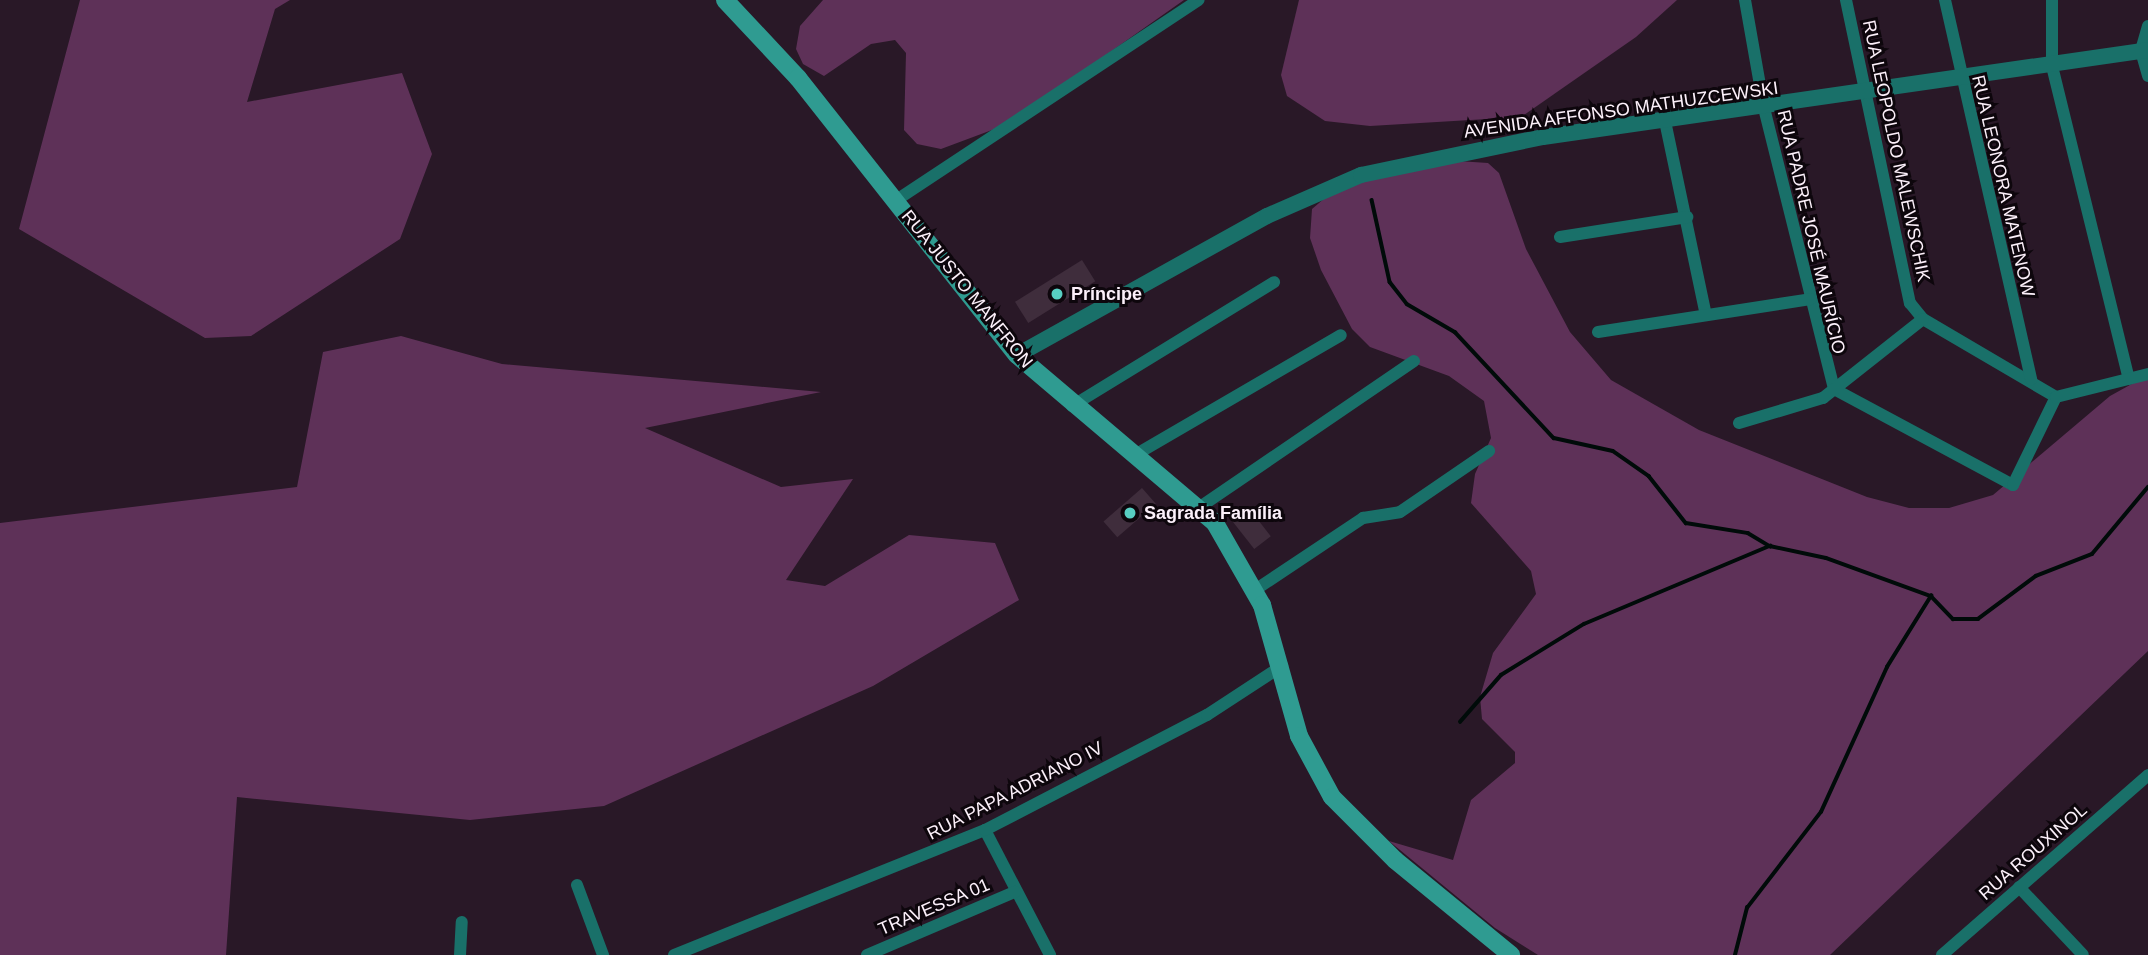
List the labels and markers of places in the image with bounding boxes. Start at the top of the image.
place label: Príncipe [1071,283,1142,305]
marker: Príncipe [1049,286,1065,302]
place label: Sagrada Família [1144,502,1282,524]
marker: Sagrada Família [1122,505,1138,521]

